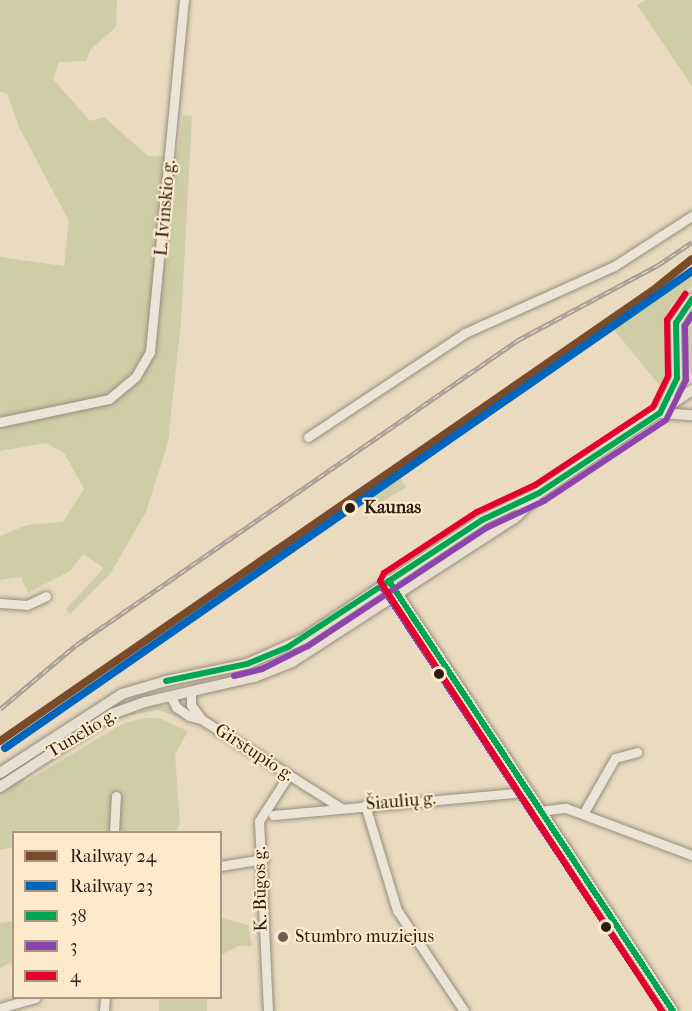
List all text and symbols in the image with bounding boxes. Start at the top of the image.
street label: L. Ivinskio g. [151,159,181,257]
place label: Kaunas [364,497,421,519]
marker: Kaunas [341,499,359,517]
unlabelled marker [433,668,445,680]
street label: Tunelio g. [43,705,121,763]
street label: Girstupio g. [210,719,298,787]
street label: Šiaulių g. [365,788,437,816]
legend [12,831,222,999]
text: Railway 24 [70,846,156,867]
street label: K. Būgos g. [249,846,273,932]
text: Railway 23 [70,876,153,897]
text: 38 [70,906,86,927]
unlabelled marker [600,921,612,933]
place label: Stumbro muziejus [295,926,434,948]
marker: Stumbro muziejus [276,930,290,944]
text: 3 [70,936,77,957]
text: 4 [70,966,81,987]

